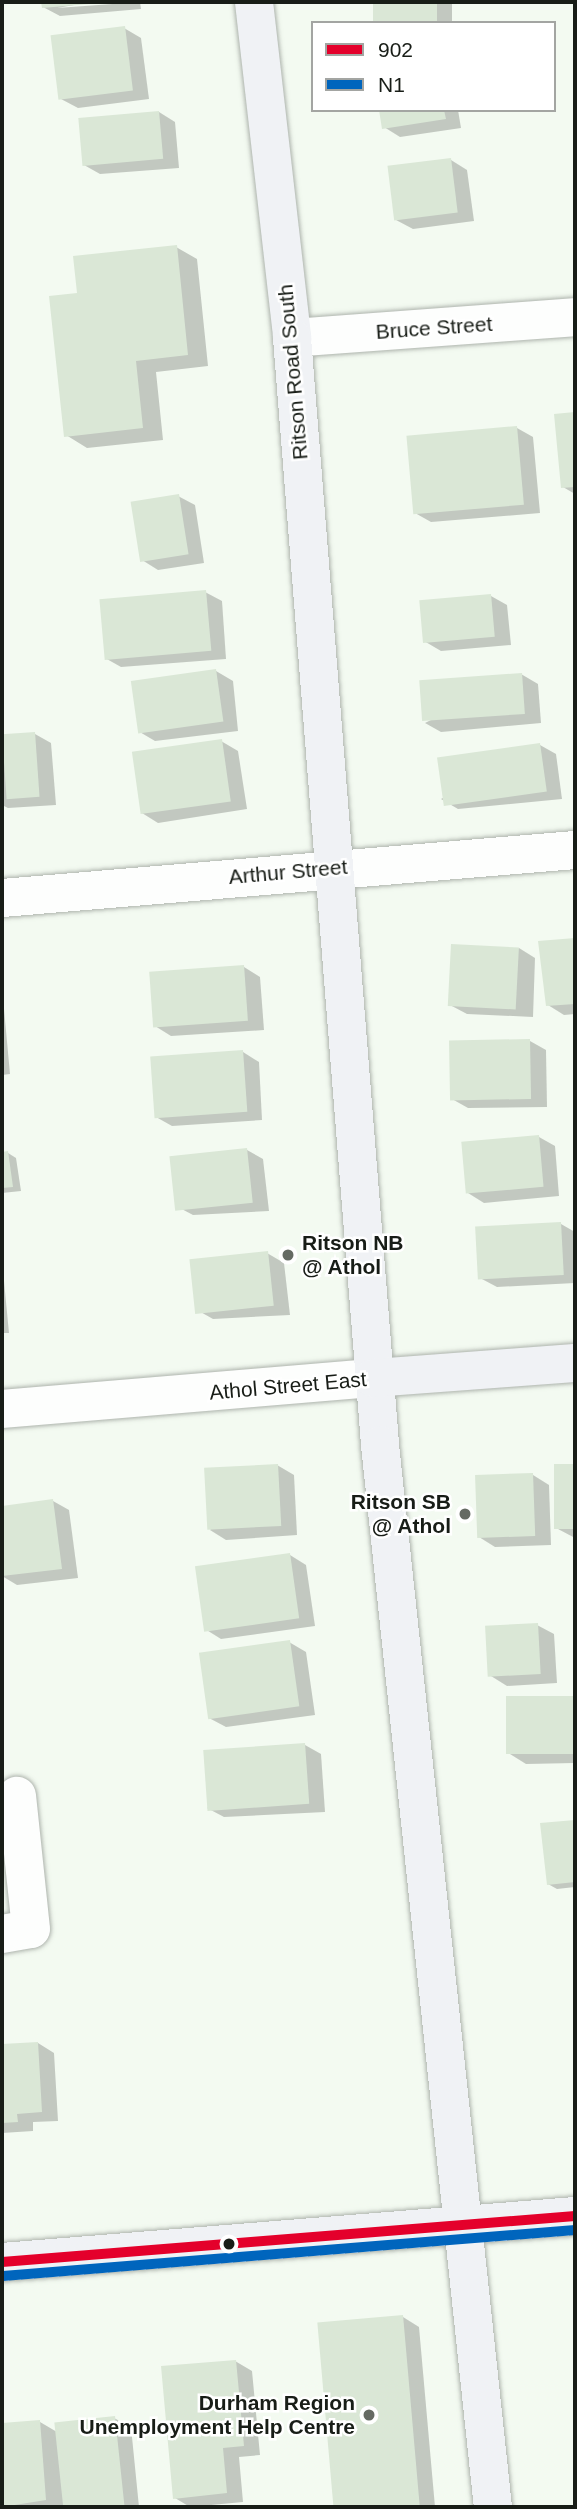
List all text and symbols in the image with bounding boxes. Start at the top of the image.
legend [311,21,556,112]
text: 902 [378,38,413,61]
text: N1 [378,73,405,96]
street label: Ritson Road South [273,283,313,461]
street label: Bruce Street [375,311,493,345]
street label: Arthur Street [228,854,348,890]
place label: Ritson NB @ Athol [302,1230,403,1280]
marker: Ritson NB @ Athol [280,1247,296,1263]
street label: Athol Street East [208,1367,368,1405]
place label: Ritson SB @ Athol [351,1489,451,1539]
marker: Ritson SB @ Athol [457,1506,473,1522]
unlabelled marker [222,2237,236,2251]
place label: Durham Region Unemployment Help Centre [80,2390,355,2440]
marker: Durham Region Unemployment Help Centre [361,2407,377,2423]

